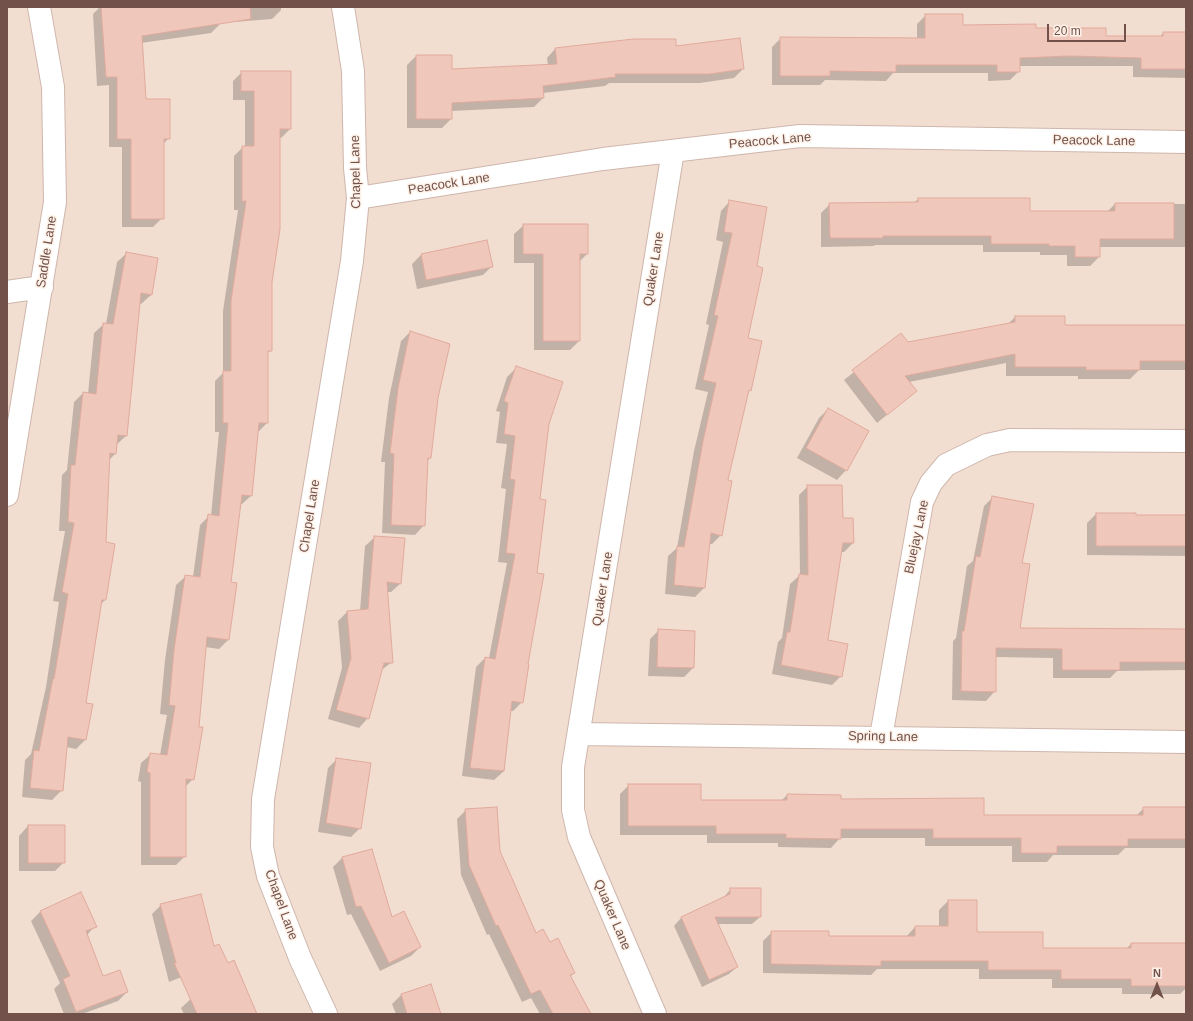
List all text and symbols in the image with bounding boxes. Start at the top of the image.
scale bar [1049,16,1128,42]
text: 20 m [1054,24,1081,38]
street label: Peacock Lane [728,130,812,152]
street label: Peacock Lane [1053,132,1135,150]
street label: Chapel Lane [348,135,364,209]
street label: Peacock Lane [407,170,491,198]
street label: Saddle Lane [34,215,60,289]
street label: Quaker Lane [640,231,668,307]
street label: Chapel Lane [297,478,323,554]
street label: Bluejay Lane [902,499,932,575]
street label: Quaker Lane [589,551,617,627]
street label: Spring Lane [848,729,918,745]
street label: Chapel Lane [261,868,301,942]
street label: Quaker Lane [590,877,634,953]
north arrow [1137,965,1177,1005]
text: N [1153,967,1161,979]

